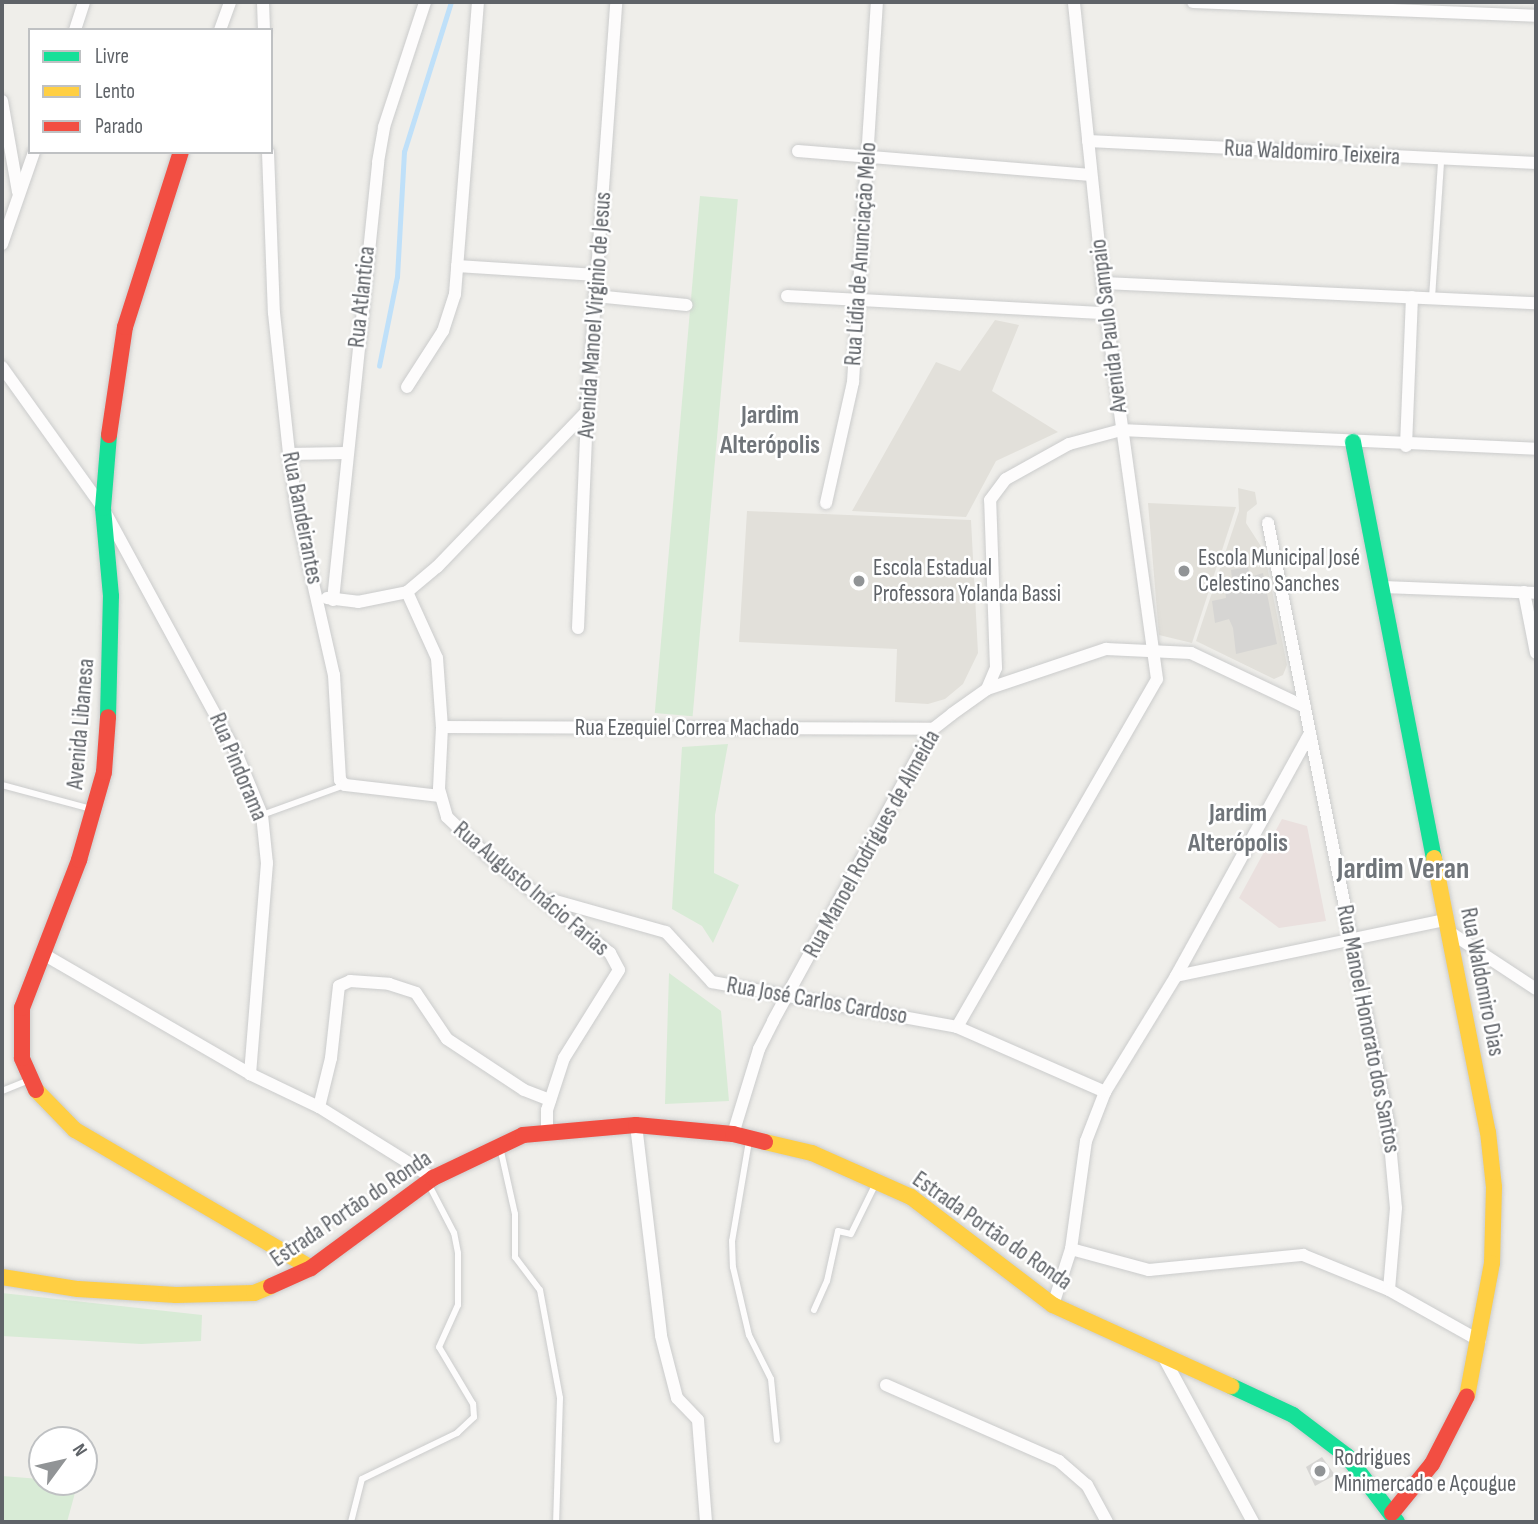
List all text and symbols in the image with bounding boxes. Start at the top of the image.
legend [28,28,273,154]
text: Livre [95,44,129,69]
text: Lento [95,79,135,104]
text: Parado [95,114,143,139]
street label: Rua Waldomiro Teixeira [1223,135,1401,171]
street label: Rua Lídia de Anunciação Melo [839,141,883,367]
street label: Avenida Manoel Virginio de Jesus [573,191,617,439]
street label: Avenida Paulo Sampaio [1085,238,1133,414]
street label: Rua Atlantica [343,245,381,349]
district label: Jardim Alterópolis [720,400,820,462]
street label: Rua Bandeirantes [276,449,328,587]
place label: Escola Municipal José Celestino Sanches [1198,544,1360,598]
place label: Escola Estadual Professora Yolanda Bassi [873,554,1061,608]
marker: Escola Municipal José Celestino Sanches [1176,563,1192,579]
marker: Escola Estadual Professora Yolanda Bassi [851,573,867,589]
street label: Avenida Libanesa [62,658,100,790]
street label: Rua Pindorama [203,709,273,825]
street label: Rua Ezequiel Correa Machado [575,714,799,742]
street label: Rua Manoel Rodrigues de Almeida [798,725,946,963]
district label: Jardim Alterópolis [1188,798,1288,860]
street label: Rua Augusto Inácio Farias [448,816,614,962]
district label: Jardim Veran [1337,851,1469,887]
street label: Rua Manoel Honorato dos Santos [1330,903,1406,1155]
street label: Rua Waldomiro Dias [1454,905,1510,1059]
street label: Rua José Carlos Cardoso [725,972,909,1030]
street label: Estrada Portão do Ronda [265,1145,437,1273]
street label: Estrada Portão do Ronda [907,1166,1077,1296]
north arrow [28,1426,98,1496]
text: N [67,1440,92,1461]
place label: Rodrigues Minimercado e Açougue [1334,1444,1516,1498]
marker: Rodrigues Minimercado e Açougue [1312,1463,1328,1479]

